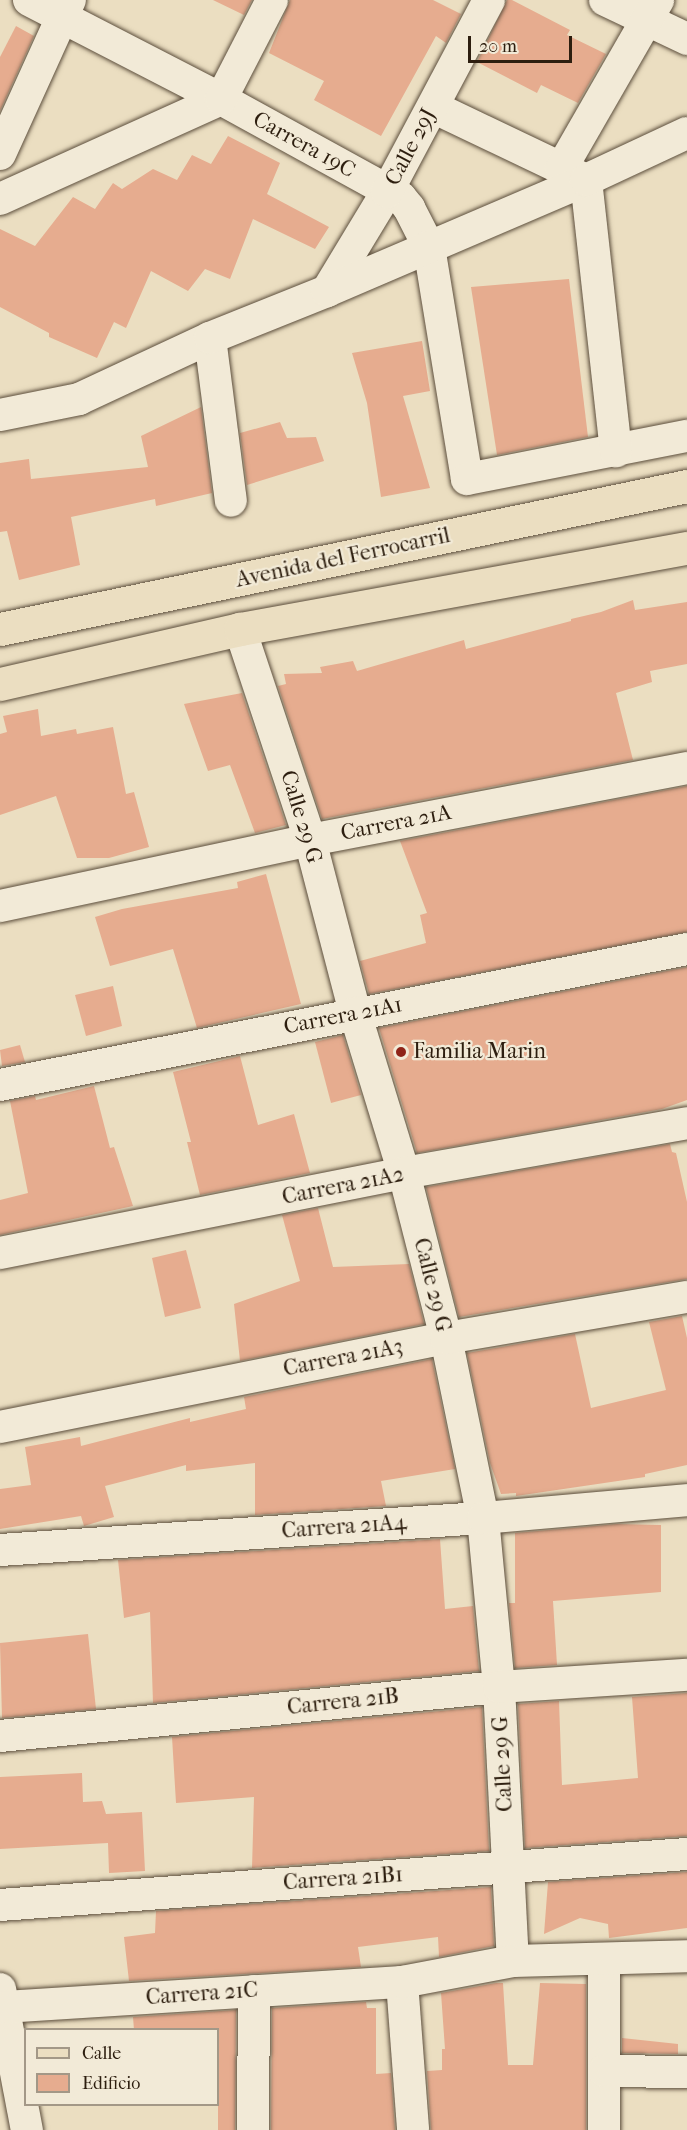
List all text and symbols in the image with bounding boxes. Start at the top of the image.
scale bar [471,24,574,62]
text: 20 m [479,36,517,57]
street label: Calle 29J [380,104,442,190]
street label: Carrera 19C [248,106,360,184]
street label: Avenida del Ferrocarril [233,522,453,594]
street label: Calle 29 G [274,767,328,867]
street label: Carrera 21A [338,799,454,847]
street label: Carrera 21A1 [282,992,404,1040]
place label: Familia Marin [413,1039,546,1065]
marker: Familia Marin [394,1045,408,1059]
street label: Carrera 21A2 [280,1161,406,1211]
street label: Calle 29 G [408,1235,456,1335]
street label: Carrera 21A3 [281,1333,405,1383]
street label: Carrera 21A4 [281,1509,407,1545]
street label: Carrera 21B [286,1683,400,1721]
street label: Calle 29 G [487,1716,519,1812]
street label: Carrera 21B1 [282,1862,404,1896]
street label: Carrera 21C [145,1977,259,2011]
legend [24,2028,219,2106]
text: Calle [82,2043,121,2064]
text: Edificio [82,2073,140,2094]

